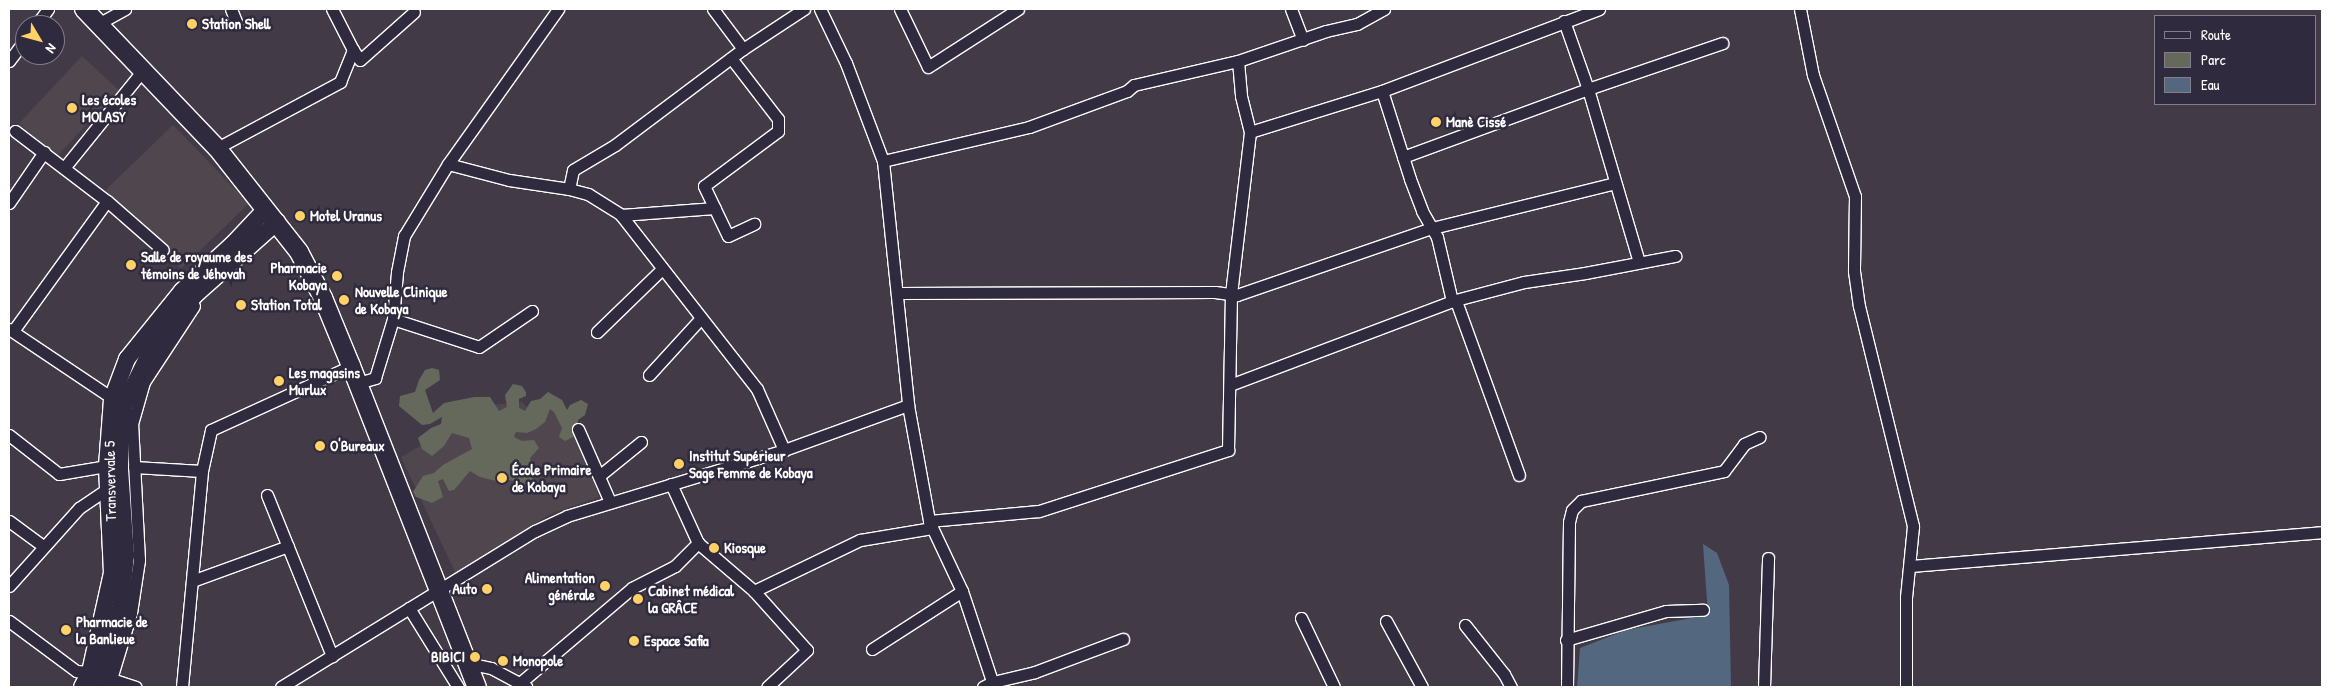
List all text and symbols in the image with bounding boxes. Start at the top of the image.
north arrow [15,15,65,65]
place label: Station Shell [202,15,270,33]
legend [2154,15,2316,105]
marker: Station Shell [186,18,198,30]
text: Route [2201,24,2231,45]
text: N [42,40,61,57]
text: Parc [2201,49,2226,70]
text: Eau [2201,74,2220,95]
place label: Les écoles MOLASY [82,90,136,125]
marker: Les écoles MOLASY [66,102,78,114]
place label: Manè Cissé [1446,113,1506,131]
marker: Manè Cissé [1430,116,1442,128]
place label: Motel Uranus [310,207,382,225]
marker: Motel Uranus [294,210,306,222]
place label: Salle de royaume des témoins de Jéhovah [141,247,252,282]
place label: Pharmacie Kobaya [271,258,327,293]
marker: Salle de royaume des témoins de Jéhovah [125,259,137,271]
marker: Pharmacie Kobaya [331,270,343,282]
place label: Nouvelle Clinique de Kobaya [355,282,448,317]
marker: Nouvelle Clinique de Kobaya [337,293,351,307]
place label: Station Total [251,296,322,314]
marker: Station Total [235,299,247,311]
place label: Les magasins Murlux [289,363,360,398]
marker: Les magasins Murlux [273,375,285,387]
place label: O'Bureaux [330,437,385,455]
marker: O'Bureaux [314,440,326,452]
street label: Transvervale 5 [100,441,120,521]
place label: Institut Supérieur Sage Femme de Kobaya [689,446,813,481]
marker: Institut Supérieur Sage Femme de Kobaya [673,458,685,470]
place label: École Primaire de Kobaya [512,460,591,495]
marker: École Primaire de Kobaya [496,472,508,484]
place label: Kiosque [724,539,766,557]
marker: Kiosque [708,542,720,554]
place label: Alimentation générale [525,568,595,603]
place label: Auto [452,580,477,598]
marker: Alimentation générale [599,580,611,592]
place label: Cabinet médical la GRÂCE [648,581,734,616]
marker: Auto [481,583,493,595]
marker: Cabinet médical la GRÂCE [632,593,644,605]
place label: Pharmacie de la Banlieue [76,612,148,647]
marker: Pharmacie de la Banlieue [60,624,72,636]
place label: Espace Safia [644,632,709,650]
marker: Espace Safia [628,635,640,647]
place label: BIBICI [431,648,465,666]
marker: BIBICI [469,651,481,663]
place label: Monopole [513,652,563,670]
marker: Monopole [497,655,509,667]

